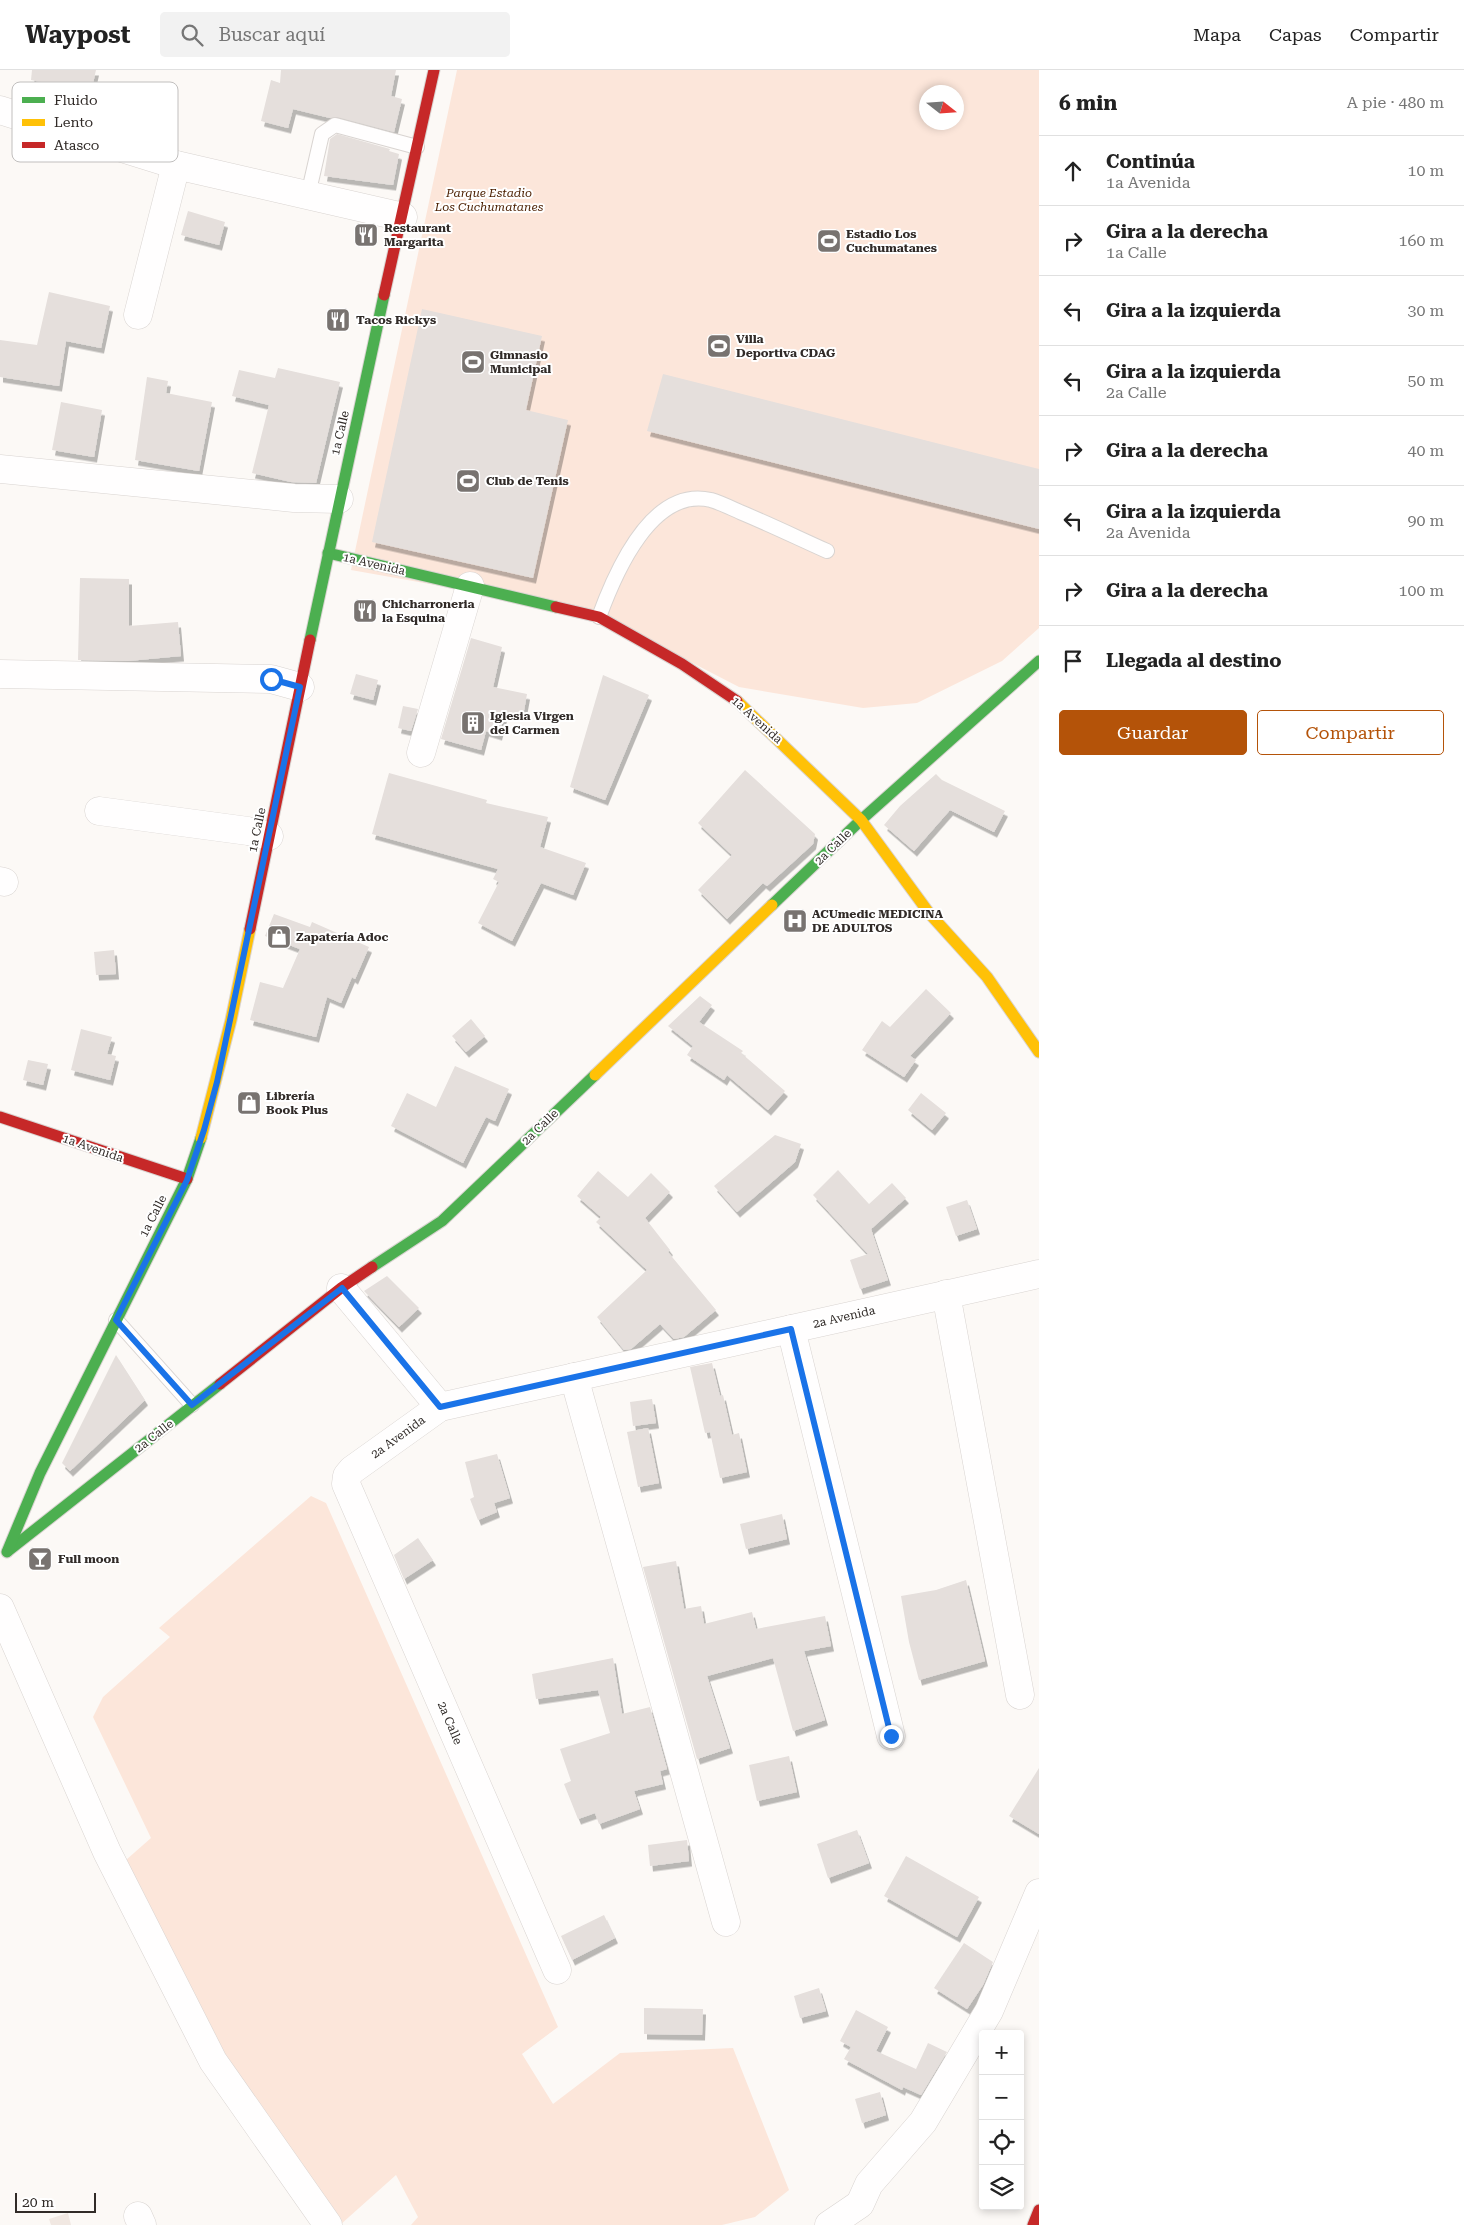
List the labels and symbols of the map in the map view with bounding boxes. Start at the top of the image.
legend [12,82,178,162]
north arrow [919,85,964,130]
text: Fluido [54,92,98,108]
text: Lento [54,114,93,130]
text: Atasco [54,137,99,153]
park label: Parque Estadio Los Cuchumatanes [434,186,544,214]
place label: Restaurant Margarita [384,221,451,249]
restaurant icon: Restaurant Margarita [353,222,379,248]
place label: Estadio Los Cuchumatanes [846,227,937,255]
sports icon: Estadio Los Cuchumatanes [816,228,842,254]
restaurant icon: Tacos Rickys [325,307,351,333]
place label: Tacos Rickys [356,313,436,327]
place label: Villa Deportiva CDAG [736,332,836,360]
sports icon: Villa Deportiva CDAG [706,333,732,359]
place label: Gimnasio Municipal [490,348,551,376]
sports icon: Gimnasio Municipal [460,349,486,375]
street label: 1a Calle [328,409,352,457]
sports icon: Club de Tenis [455,468,481,494]
place label: Club de Tenis [486,474,569,488]
street label: 1a Avenida [342,550,407,578]
place label: Chicharroneria la Esquina [382,597,475,625]
restaurant icon: Chicharroneria la Esquina [352,598,378,624]
route start [260,668,283,691]
street label: 1a Avenida [729,694,786,747]
place label: Iglesia Virgen del Carmen [490,709,574,737]
building icon: Iglesia Virgen del Carmen [460,710,486,736]
street label: 1a Calle [245,806,269,854]
street label: 2a Calle [812,826,854,868]
place label: ACUmedic MEDICINA DE ADULTOS [812,907,943,935]
hospital icon: ACUmedic MEDICINA DE ADULTOS [782,908,808,934]
shop icon: Zapatería Adoc [266,924,292,950]
place label: Zapatería Adoc [296,930,388,944]
place label: Librería Book Plus [266,1089,328,1117]
shop icon: Librería Book Plus [236,1090,262,1116]
street label: 2a Calle [519,1106,561,1148]
street label: 1a Avenida [61,1131,126,1165]
street label: 1a Calle [136,1192,170,1239]
street label: 2a Avenida [812,1303,877,1331]
street label: 2a Avenida [368,1412,428,1461]
street label: 2a Calle [132,1416,177,1455]
bar icon: Full moon [27,1546,53,1572]
place label: Full moon [58,1552,119,1566]
street label: 2a Calle [435,1699,465,1747]
route end [880,1725,903,1748]
scale bar [15,2190,96,2213]

